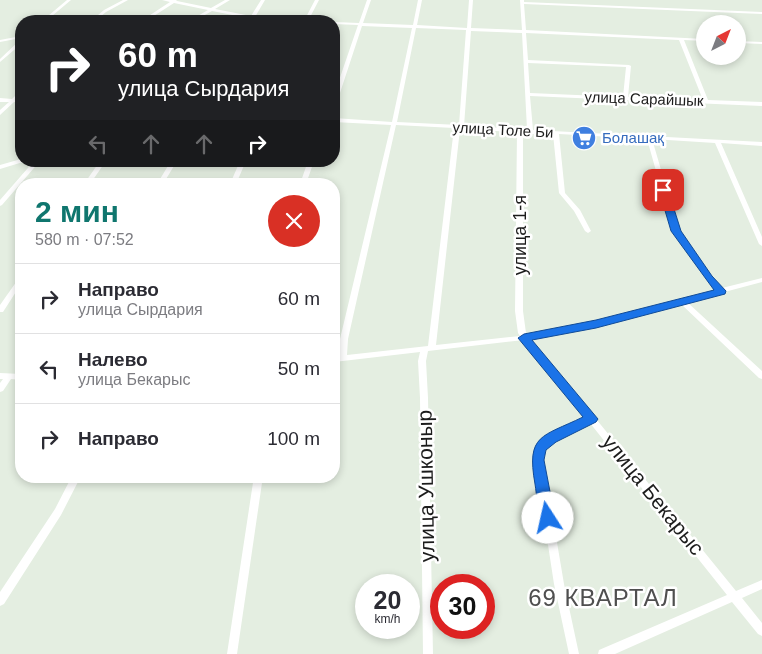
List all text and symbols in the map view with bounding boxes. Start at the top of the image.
north arrow [696,15,746,65]
map controls [696,15,746,65]
icon: right [35,35,100,100]
text: 60 m [118,35,198,74]
text: улица Сырдария [118,76,290,101]
street label: улица Сарайшык [584,88,704,109]
street label: улица Толе Би [452,118,554,141]
supermarket icon: Болашақ [571,125,597,151]
place label: Болашақ [602,129,664,146]
icon: left [84,130,112,158]
icon: ahead [137,130,165,158]
icon: ahead [190,130,218,158]
icon: right [243,130,271,158]
pin [642,169,684,211]
icon: arrive [649,176,677,204]
text: 2 мин [35,195,119,228]
button: close [268,195,320,247]
street label: улица 1-я [510,195,530,275]
text: 580 m · 07:52 [35,231,134,248]
text: Направо [78,279,159,300]
icon: right [35,285,63,313]
text: 60 m [278,288,320,309]
text: улица Сырдария [78,301,203,318]
text: Налево [78,349,148,370]
icon: left [35,355,63,383]
text: 50 m [278,358,320,379]
text: улица Бекарыс [78,371,190,388]
street label: улица Ушконыр [413,410,438,562]
icon: right [35,425,63,453]
text: Направо [78,428,159,449]
text: 100 m [267,428,320,449]
street label: улица Бекарыс [598,430,709,559]
position arrow [521,491,573,543]
speed limit sign: 30 [430,574,495,639]
district label: 69 КВАРТАЛ [528,584,678,611]
text: 20 [374,586,401,614]
text: km/h [374,612,401,626]

